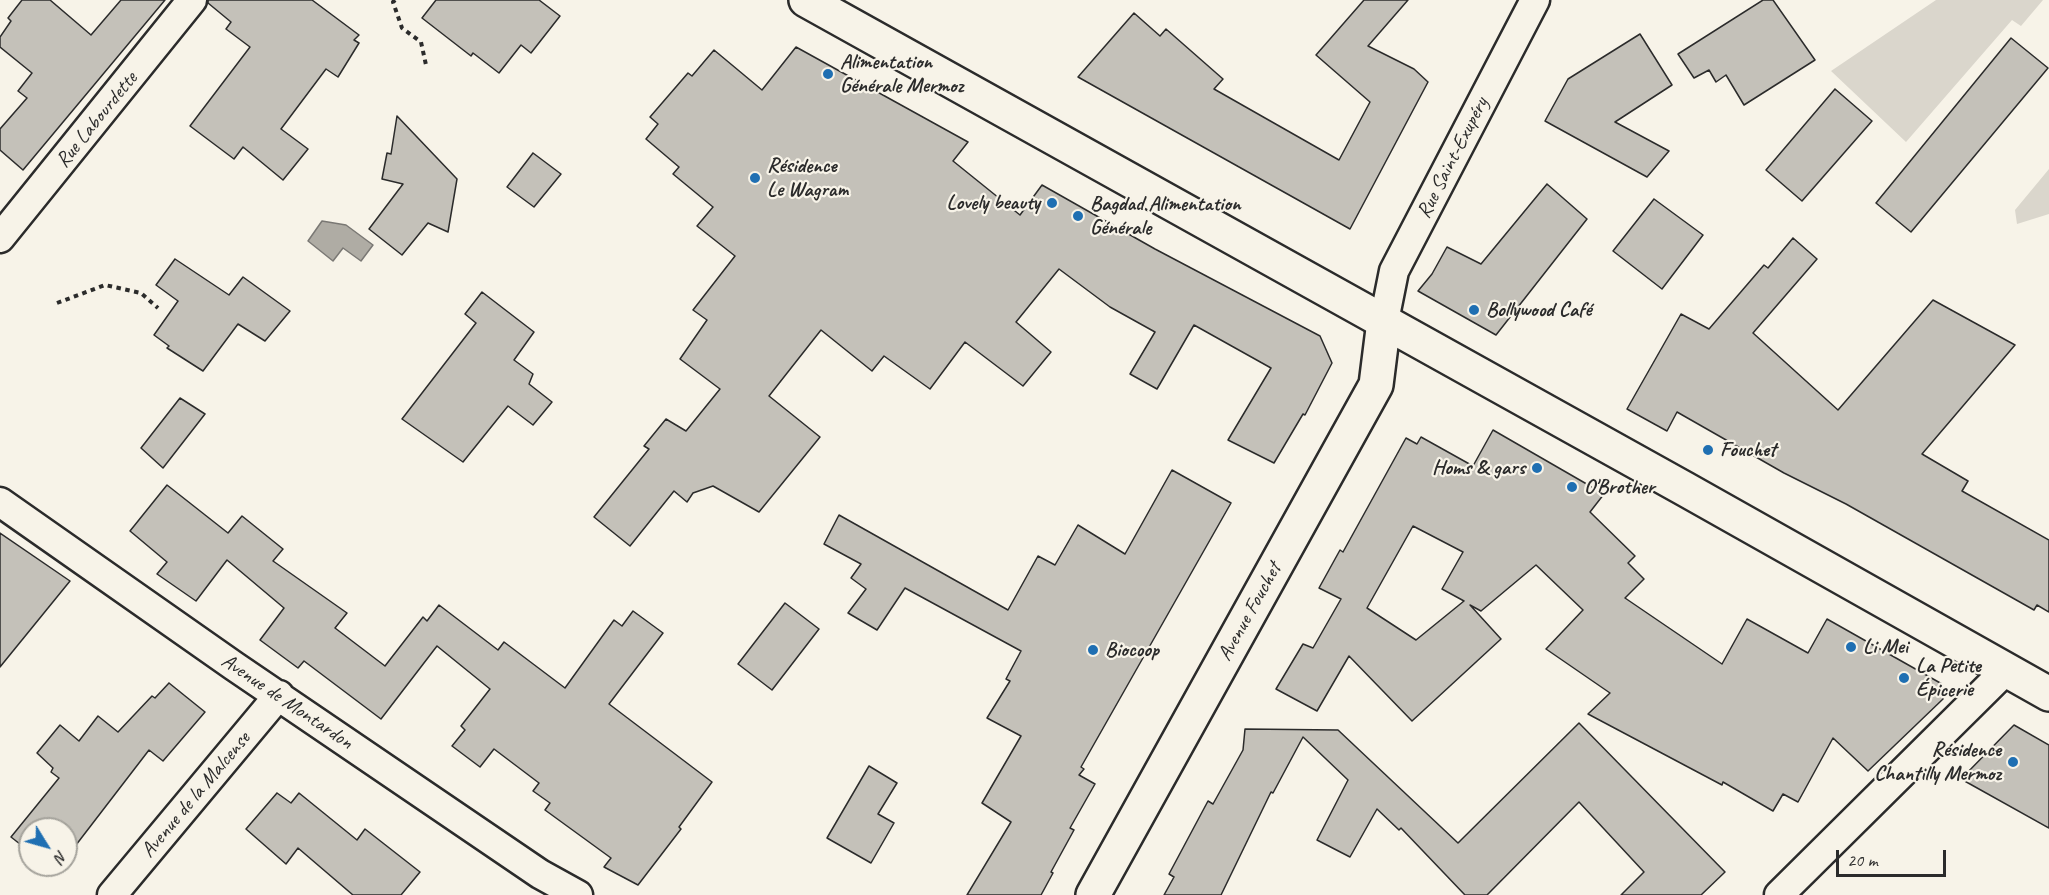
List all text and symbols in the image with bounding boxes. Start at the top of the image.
place label: Alimentation Générale Mermoz [840,49,963,99]
street label: Rue Labourdette [51,67,143,173]
marker: Alimentation Générale Mermoz [821,67,835,81]
street label: Rue Saint-Exupéry [1412,93,1494,223]
place label: Résidence Le Wagram [767,153,848,203]
marker: Résidence Le Wagram [748,171,762,185]
place label: Lovely beauty [947,190,1040,216]
place label: Bagdad Alimentation Générale [1090,191,1241,241]
marker: Lovely beauty [1045,196,1059,210]
marker: Bagdad Alimentation Générale [1071,209,1085,223]
place label: Bollywood Café [1486,297,1591,323]
marker: Bollywood Café [1467,303,1481,317]
place label: Fouchet [1720,437,1776,463]
marker: Fouchet [1701,443,1715,457]
place label: Homs & gars [1432,455,1525,481]
marker: Homs & gars [1530,461,1544,475]
place label: O'Brother [1584,474,1654,500]
marker: O'Brother [1565,480,1579,494]
street label: Avenue Fouchet [1213,558,1287,666]
place label: Li Mei [1863,634,1908,660]
place label: Biocoop [1105,637,1159,663]
marker: Li Mei [1844,640,1858,654]
marker: Biocoop [1086,643,1100,657]
street label: Avenue de Montardon [216,649,358,755]
place label: La Petite Épicerie [1916,653,1981,703]
marker: La Petite Épicerie [1897,671,1911,685]
street label: Avenue de la Malcense [136,727,256,863]
place label: Résidence Chantilly Mermoz [1874,737,2001,787]
marker: Résidence Chantilly Mermoz [2006,755,2020,769]
north arrow [18,817,78,877]
scale bar [1839,838,1948,876]
text: N [50,847,72,867]
text: 20 m [1847,849,1878,871]

